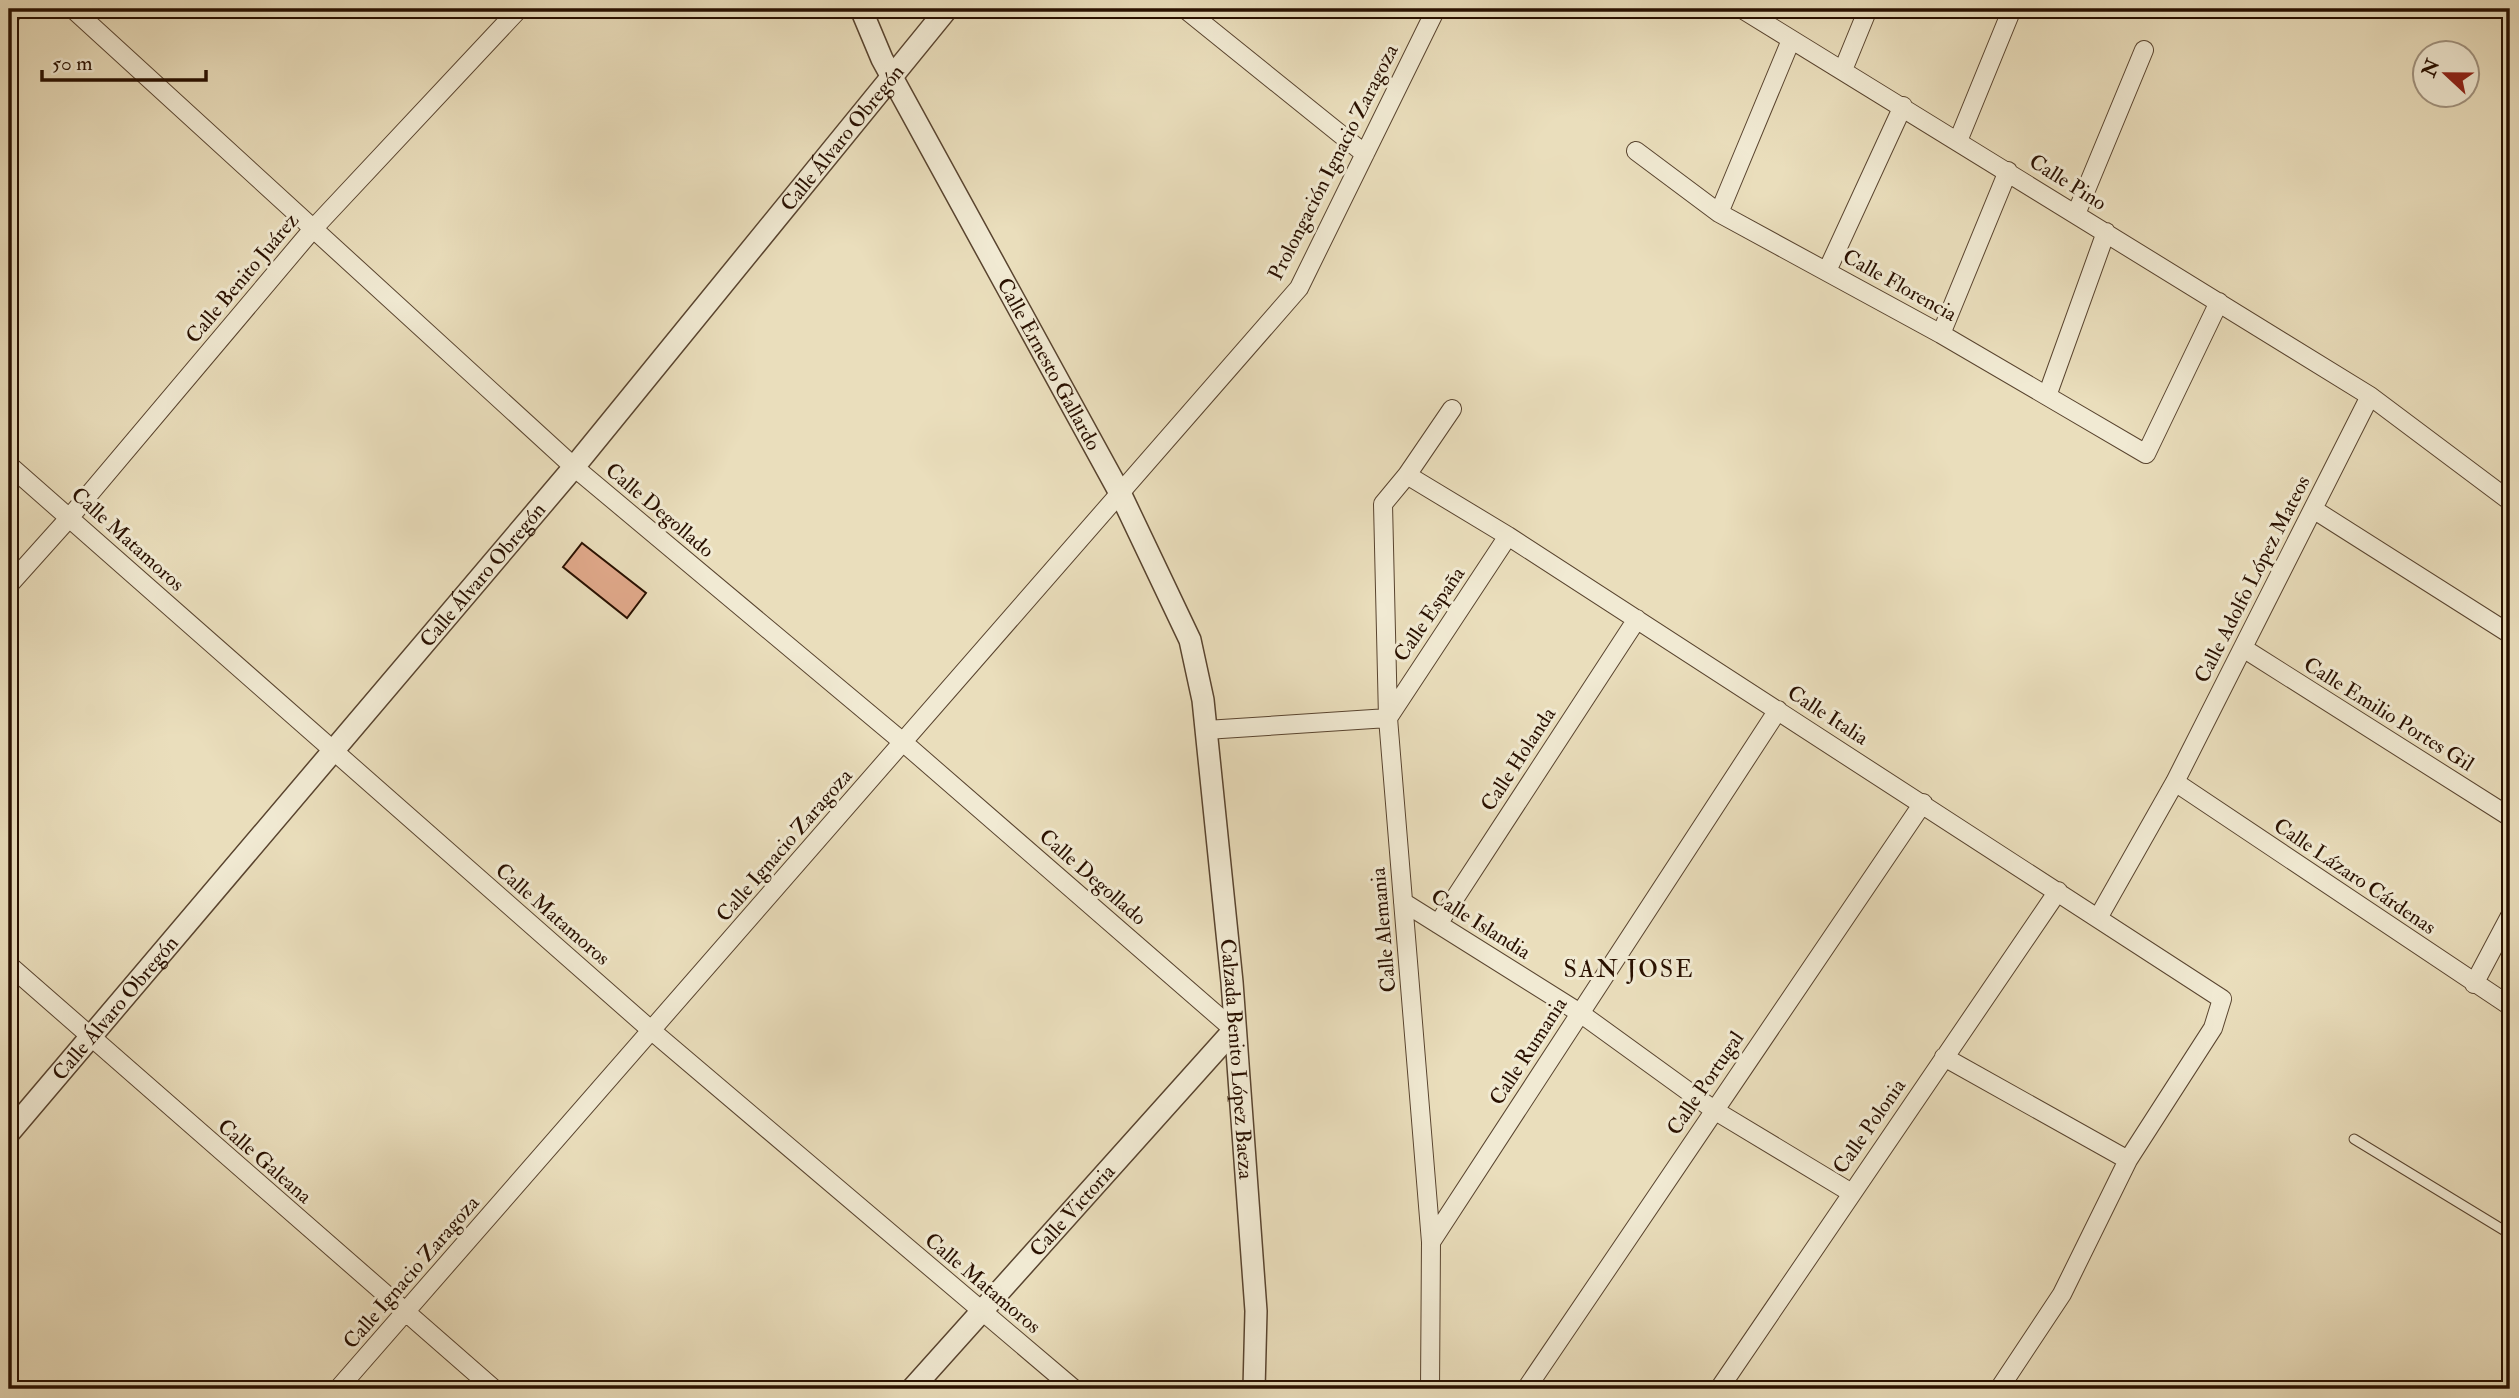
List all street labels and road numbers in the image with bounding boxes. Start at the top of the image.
street label: Prolongación Ignacio Zaragoza [1262,39,1405,285]
street label: Calle Álvaro Obregón [775,59,910,217]
street label: Calle Pino [2024,148,2112,217]
street label: Calle Benito Juárez [180,208,305,349]
street label: Calle Florencia [1838,243,1962,328]
street label: Calle Ernesto Gallardo [991,273,1107,455]
street label: Calle Degollado [600,457,720,564]
street label: Calle Adolfo López Mateos [2188,471,2316,687]
street label: Calle Matamoros [65,481,190,597]
street label: Calle Álvaro Obregón [414,497,552,653]
street label: Calle España [1388,561,1471,667]
street label: Calle Emilio Portes Gil [2299,651,2479,778]
street label: Calle Italia [1782,679,1874,752]
street label: Calle Holanda [1475,702,1562,816]
street label: Calle Ignacio Zaragoza [710,763,859,928]
street label: Calle Lázaro Cárdenas [2268,812,2441,941]
street label: Calle Degollado [1033,823,1152,931]
street label: Calle Matamoros [490,857,616,972]
street label: Calle Alemania [1365,866,1402,993]
street label: Calle Islandia [1426,883,1536,966]
street label: Calle Álvaro Obregón [46,930,185,1086]
street label: Calzada Benito López Baeza [1214,937,1259,1181]
street label: Calle Rumania [1483,992,1574,1110]
street label: Calle Portugal [1661,1026,1750,1140]
street label: Calle Polonia [1827,1073,1912,1179]
street label: Calle Galeana [212,1113,318,1210]
street label: Calle Victoria [1024,1158,1121,1263]
street label: Calle Ignacio Zaragoza [337,1190,486,1355]
street label: Calle Matamoros [919,1227,1046,1340]

